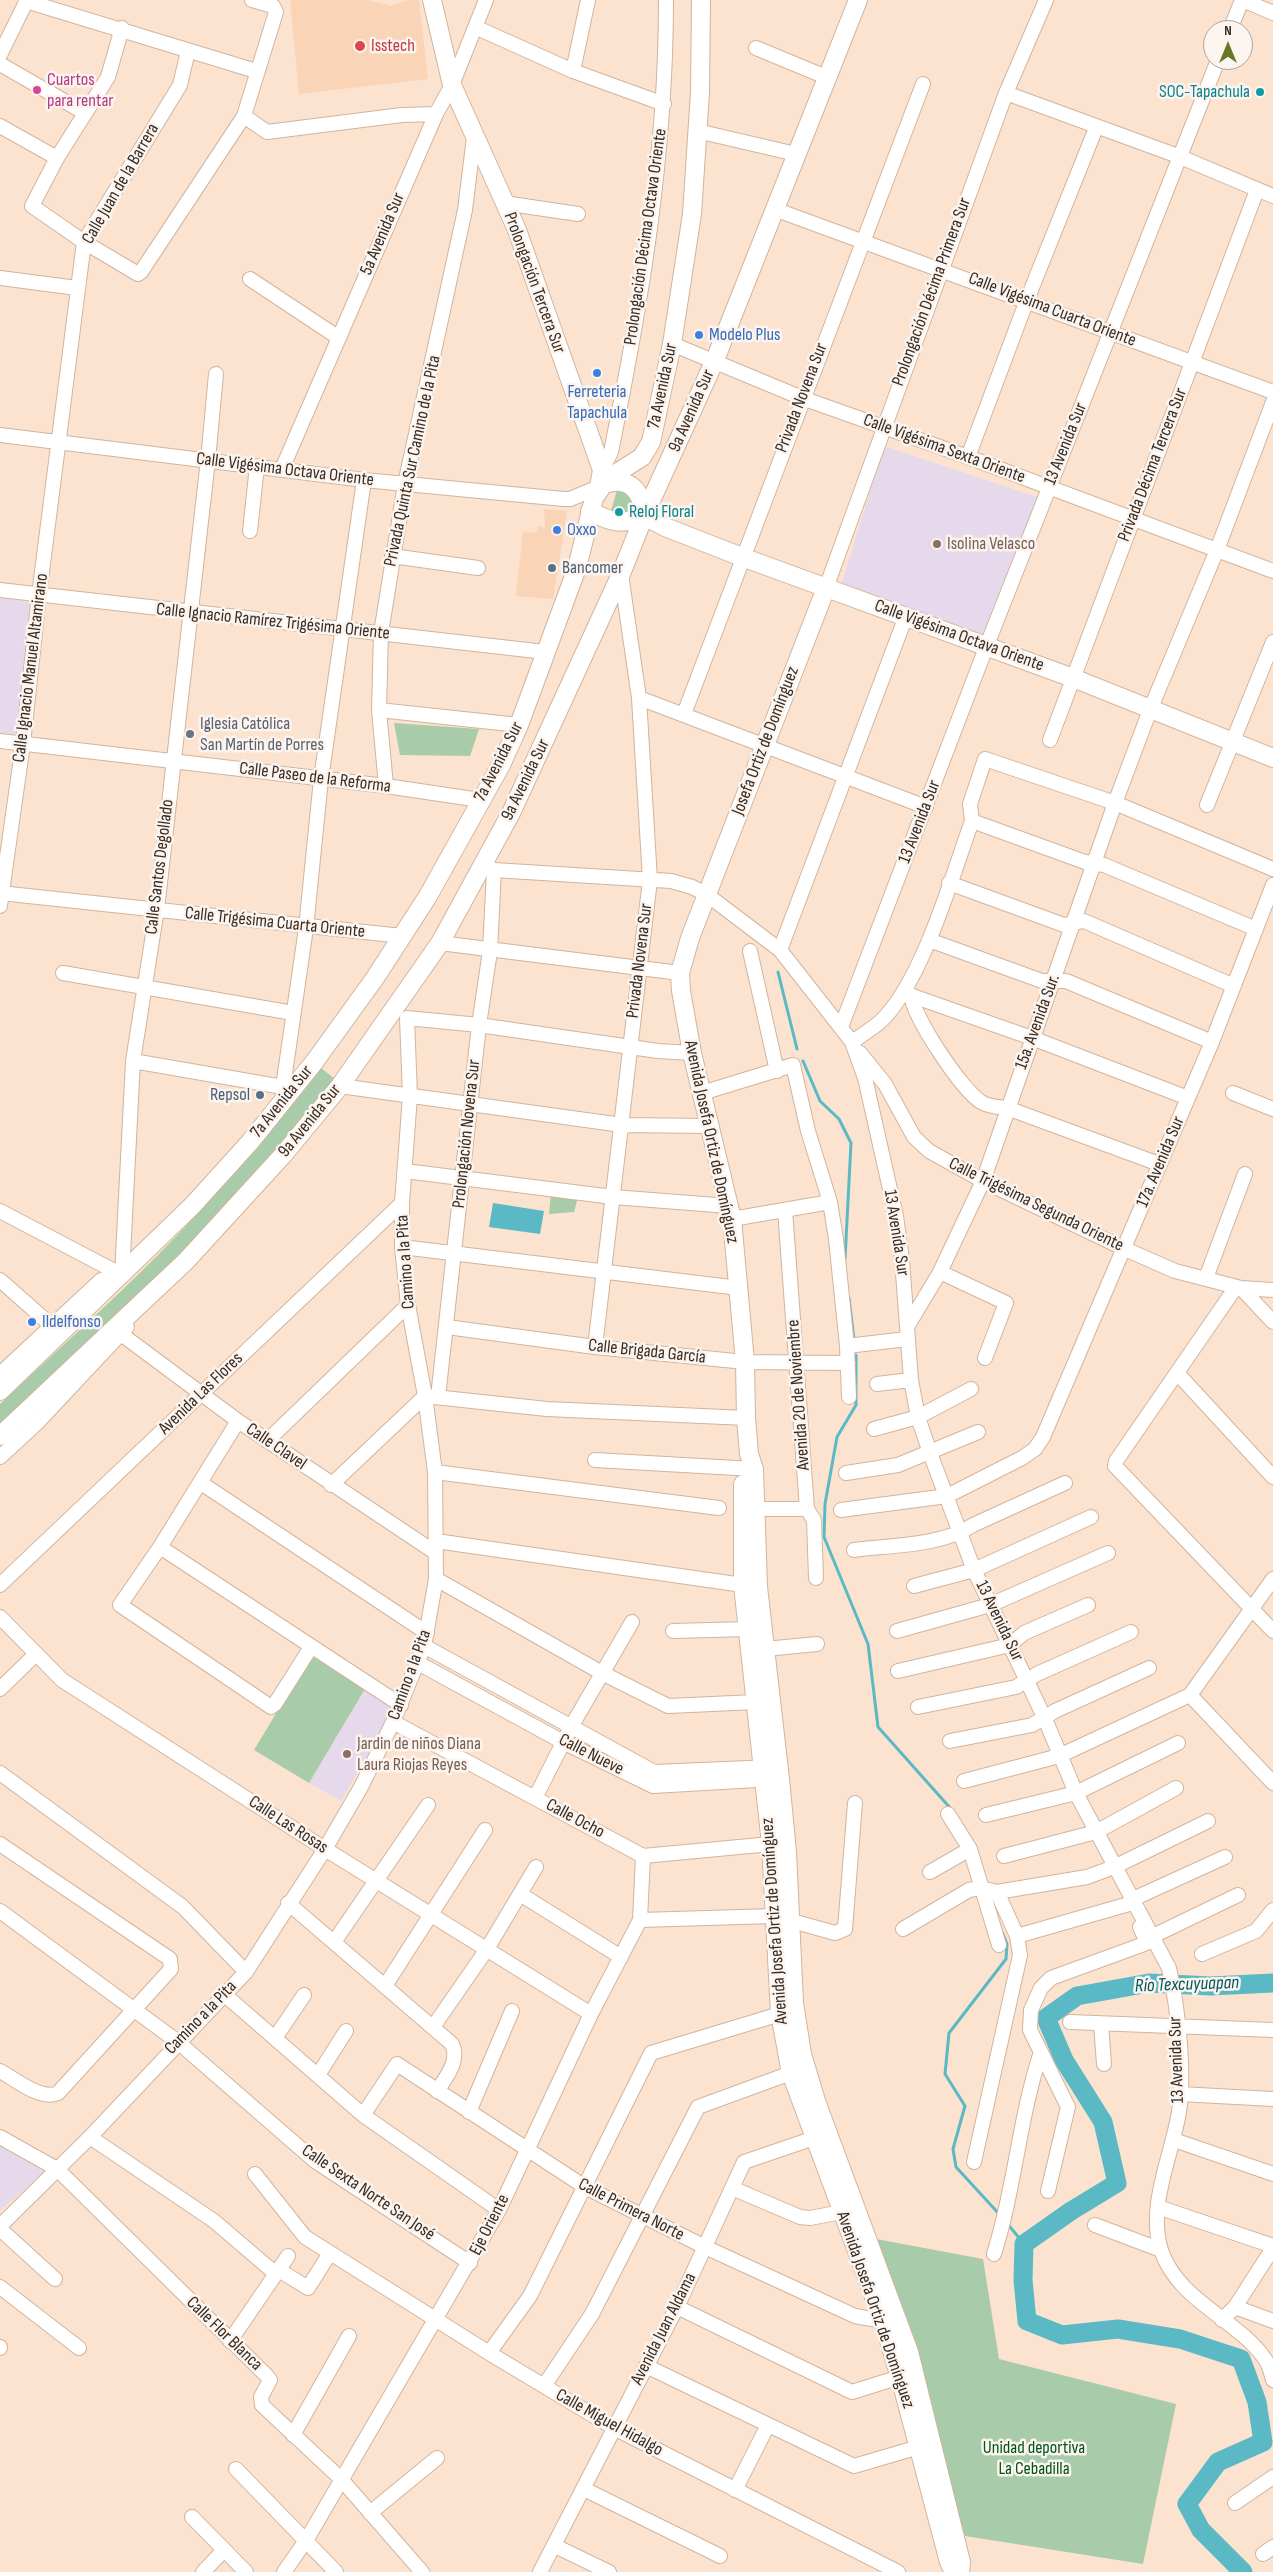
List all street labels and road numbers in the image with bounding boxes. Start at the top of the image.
street label: Calle Juan de la Barrera [78,120,164,248]
street label: Prolongación Décima Octava Oriente [620,127,672,347]
street label: 5a Avenida Sur [356,190,410,278]
street label: Prolongación Décima Primera Sur [888,195,976,389]
street label: Prolongación Tercera Sur [498,209,570,357]
street label: Calle Vigésima Cuarta Oriente [965,268,1139,352]
street label: Privada Novena Sur [771,340,833,456]
street label: 7a Avenida Sur [643,341,683,431]
street label: Privada Quinta Sur Camino de la Pita [380,353,446,569]
street label: 9a Avenida Sur [664,366,720,456]
street label: Privada Décima Tercera Sur [1114,385,1192,545]
street label: 13 Avenida Sur [1040,400,1092,488]
street label: Calle Vigésima Sexta Oriente [860,410,1028,488]
street label: Calle Vigésima Octava Oriente [195,448,375,492]
street label: Calle Ignacio Manuel Altamirano [9,572,53,764]
street label: Calle Vigésima Octava Oriente [871,595,1047,677]
street label: Calle Ignacio Ramírez Trigésima Oriente [155,599,391,645]
street label: Josefa Ortiz de Domínguez [728,664,804,818]
street label: 7a Avenida Sur [470,718,528,806]
street label: 9a Avenida Sur [497,736,555,824]
street label: Calle Paseo de la Reforma [238,758,392,798]
street label: 13 Avenida Sur [894,778,946,866]
street label: Calle Santos Degollado [141,798,179,936]
street label: Privada Novena Sur [622,902,658,1020]
street label: Calle Trigésima Cuarta Oriente [184,903,366,943]
street label: 15a. Avenida Sur. [1011,972,1065,1072]
street label: Avenida Josefa Ortiz de Domínguez [679,1039,743,1245]
street label: Prolongación Novena Sur [448,1059,486,1209]
street label: 7a Avenida Sur [246,1061,318,1143]
street label: 9a Avenida Sur [274,1080,346,1162]
street label: 17a. Avenida Sur [1132,1113,1190,1211]
street label: Calle Trigésima Segunda Oriente [945,1153,1127,1257]
street label: 13 Avenida Sur [879,1188,913,1278]
street label: Camino a la Pita [392,1214,420,1310]
street label: Avenida 20 de Noviembre [783,1319,815,1471]
street label: Calle Brigada García [587,1335,707,1369]
street label: Avenida Las Flores [154,1348,248,1440]
street label: Calle Clavel [242,1419,310,1475]
street label: 13 Avenida Sur [970,1577,1028,1665]
street label: Camino a la Pita [384,1627,436,1723]
street label: Calle Nueve [555,1729,627,1781]
street label: Calle Las Rosas [244,1791,332,1859]
street label: Calle Ocho [542,1795,608,1843]
street label: Avenida Josefa Ortiz de Domínguez [757,1817,793,2025]
street label: Camino a la Pita [160,1977,242,2059]
street label: 13 Avenida Sur [1165,2016,1189,2104]
street label: Calle Sexta Norte San José [297,2140,439,2246]
street label: Calle Primera Norte [574,2174,688,2246]
street label: Eje Oriente [465,2191,515,2259]
street label: Avenida Josefa Ortiz de Domínguez [831,2209,919,2411]
street label: Avenida Juan Aldama [626,2269,702,2389]
street label: Calle Flor Blanca [181,2292,267,2376]
street label: Calle Miguel Hidalgo [552,2385,666,2461]

